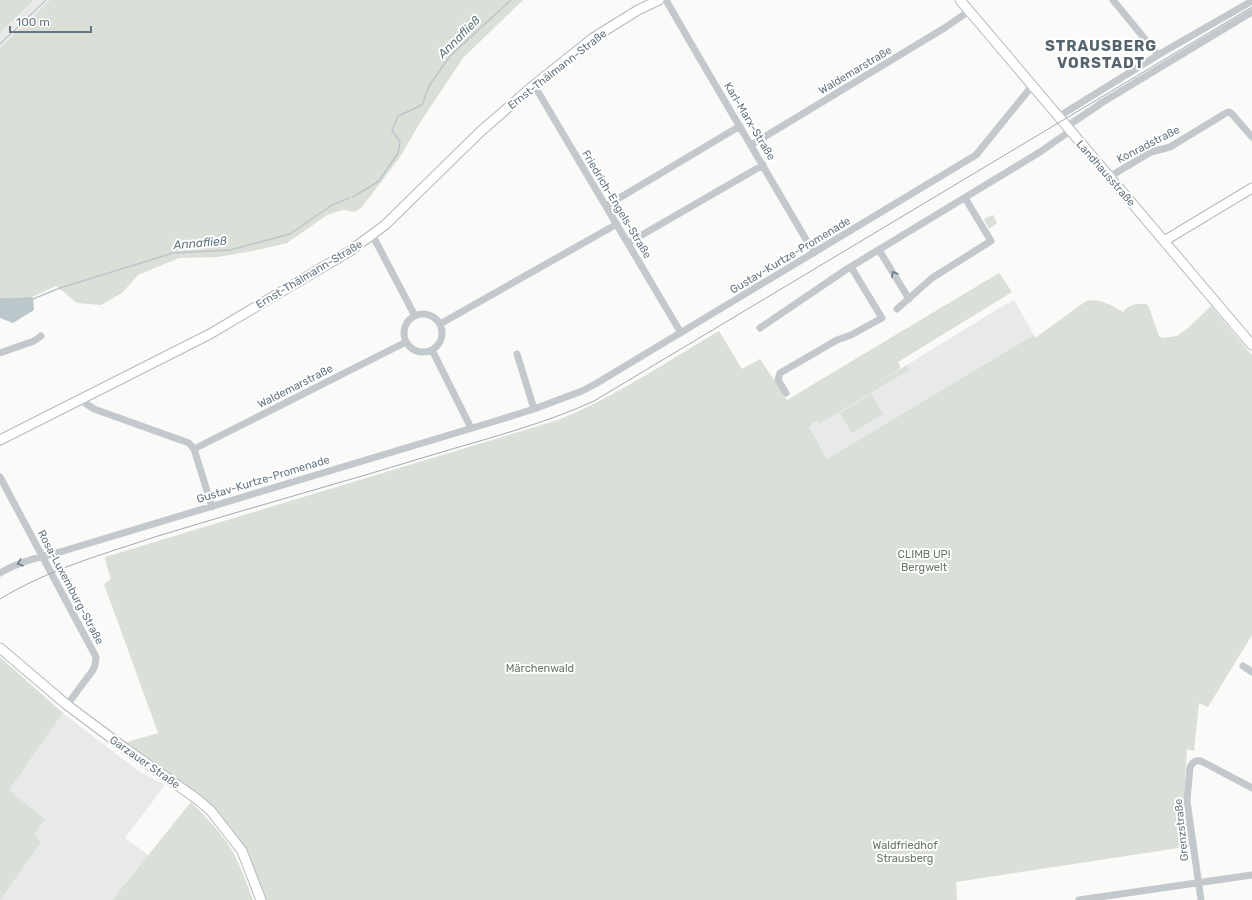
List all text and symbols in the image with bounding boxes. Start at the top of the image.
scale bar [10,8,91,34]
water label: Annafließ [434,12,484,62]
text: 100 m [16,15,50,29]
street label: Ernst-Thälmann-Straße [505,27,609,112]
district label: STRAUSBERG VORSTADT [1045,37,1157,72]
street label: Waldemarstraße [816,44,894,97]
street label: Karl-Marx-Straße [721,80,778,162]
street label: Konradstraße [1115,123,1182,166]
street label: Landhausstraße [1073,138,1138,209]
street label: Friedrich-Engels-Straße [579,148,654,261]
street label: Gustav-Kurtze-Promenade [728,214,853,297]
water label: Annafließ [172,234,228,252]
street label: Ernst-Thälmann-Straße [254,237,365,311]
one-way arrow [891,271,899,278]
street label: Waldemarstraße [255,362,335,411]
street label: Gustav-Kurtze-Promenade [195,453,331,506]
street label: Rosa-Luxemburg-Straße [35,528,106,647]
park label: CLIMB UP! Bergwelt [898,548,950,574]
one-way arrow [17,558,24,566]
park label: Märchenwald [506,662,574,675]
street label: Garzauer Straße [107,733,182,791]
street label: Grenzstraße [1172,798,1191,862]
park label: Waldfriedhof Strausberg [873,839,938,865]

